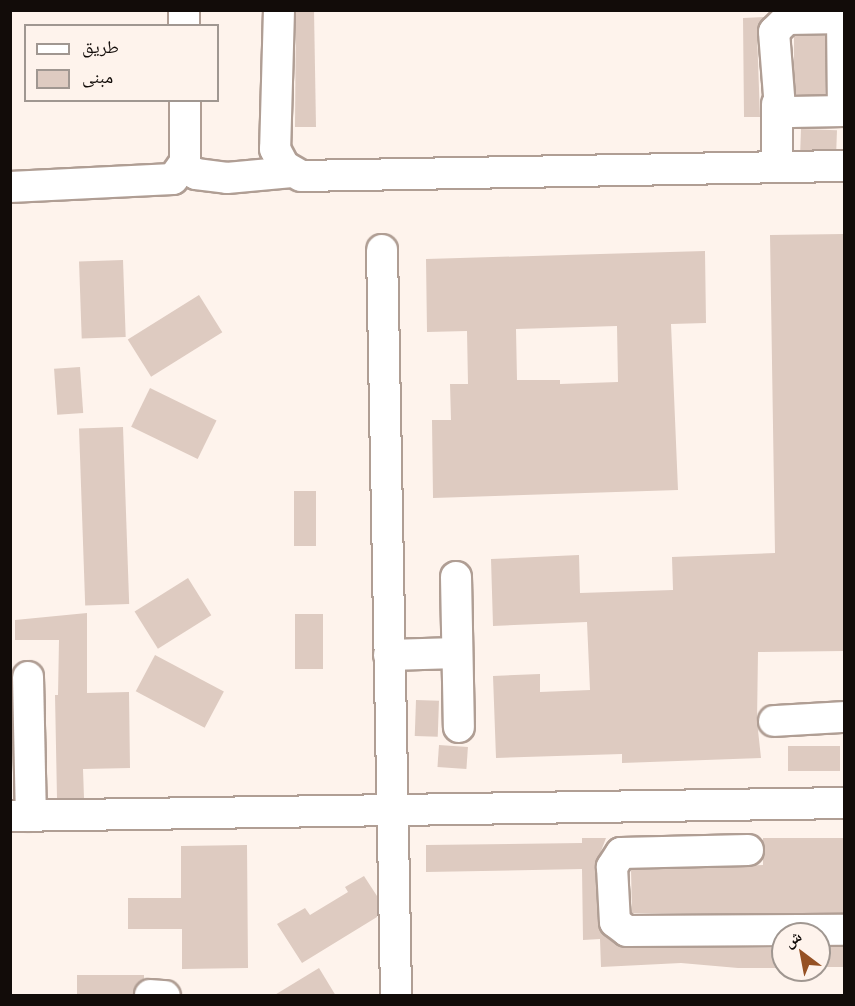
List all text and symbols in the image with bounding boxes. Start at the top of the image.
legend [24,24,219,102]
text: طريق [82,35,119,57]
text: مبنى [82,65,113,87]
north arrow [771,922,831,982]
text: ش [780,925,804,951]

